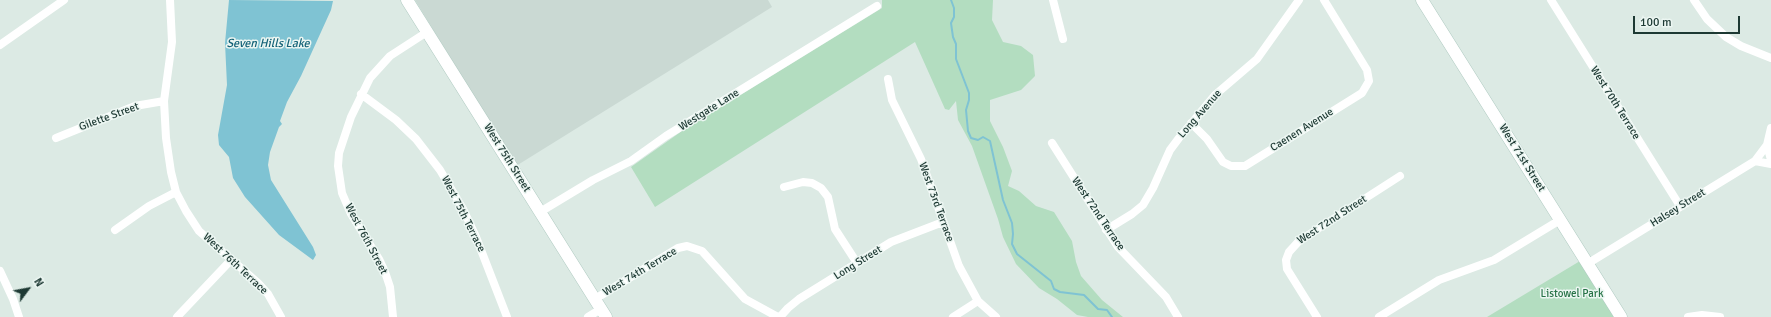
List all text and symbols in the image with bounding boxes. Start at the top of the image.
scale bar [1635,8,1742,34]
text: 100 m [1640,15,1672,30]
water label: Seven Hills Lake [226,37,310,51]
street label: West 70th Terrace [1587,64,1643,142]
street label: Westgate Lane [676,86,742,134]
street label: Long Avenue [1175,87,1225,141]
street label: Gilette Street [77,100,141,134]
street label: Caenen Avenue [1268,105,1336,155]
street label: West 75th Street [481,121,533,195]
street label: West 71st Street [1496,122,1548,194]
street label: West 73rd Terrace [915,160,957,244]
street label: West 75th Terrace [438,174,488,254]
street label: West 72nd Terrace [1069,175,1127,253]
street label: Halsey Street [1648,186,1708,230]
street label: West 72nd Street [1295,193,1369,247]
street label: West 76th Street [342,201,390,277]
street label: West 76th Terrace [200,231,270,297]
street label: Long Street [832,243,884,283]
street label: West 74th Terrace [601,245,679,299]
north arrow [8,269,48,309]
text: N [31,276,46,289]
park label: Listowel Park [1541,287,1603,301]

